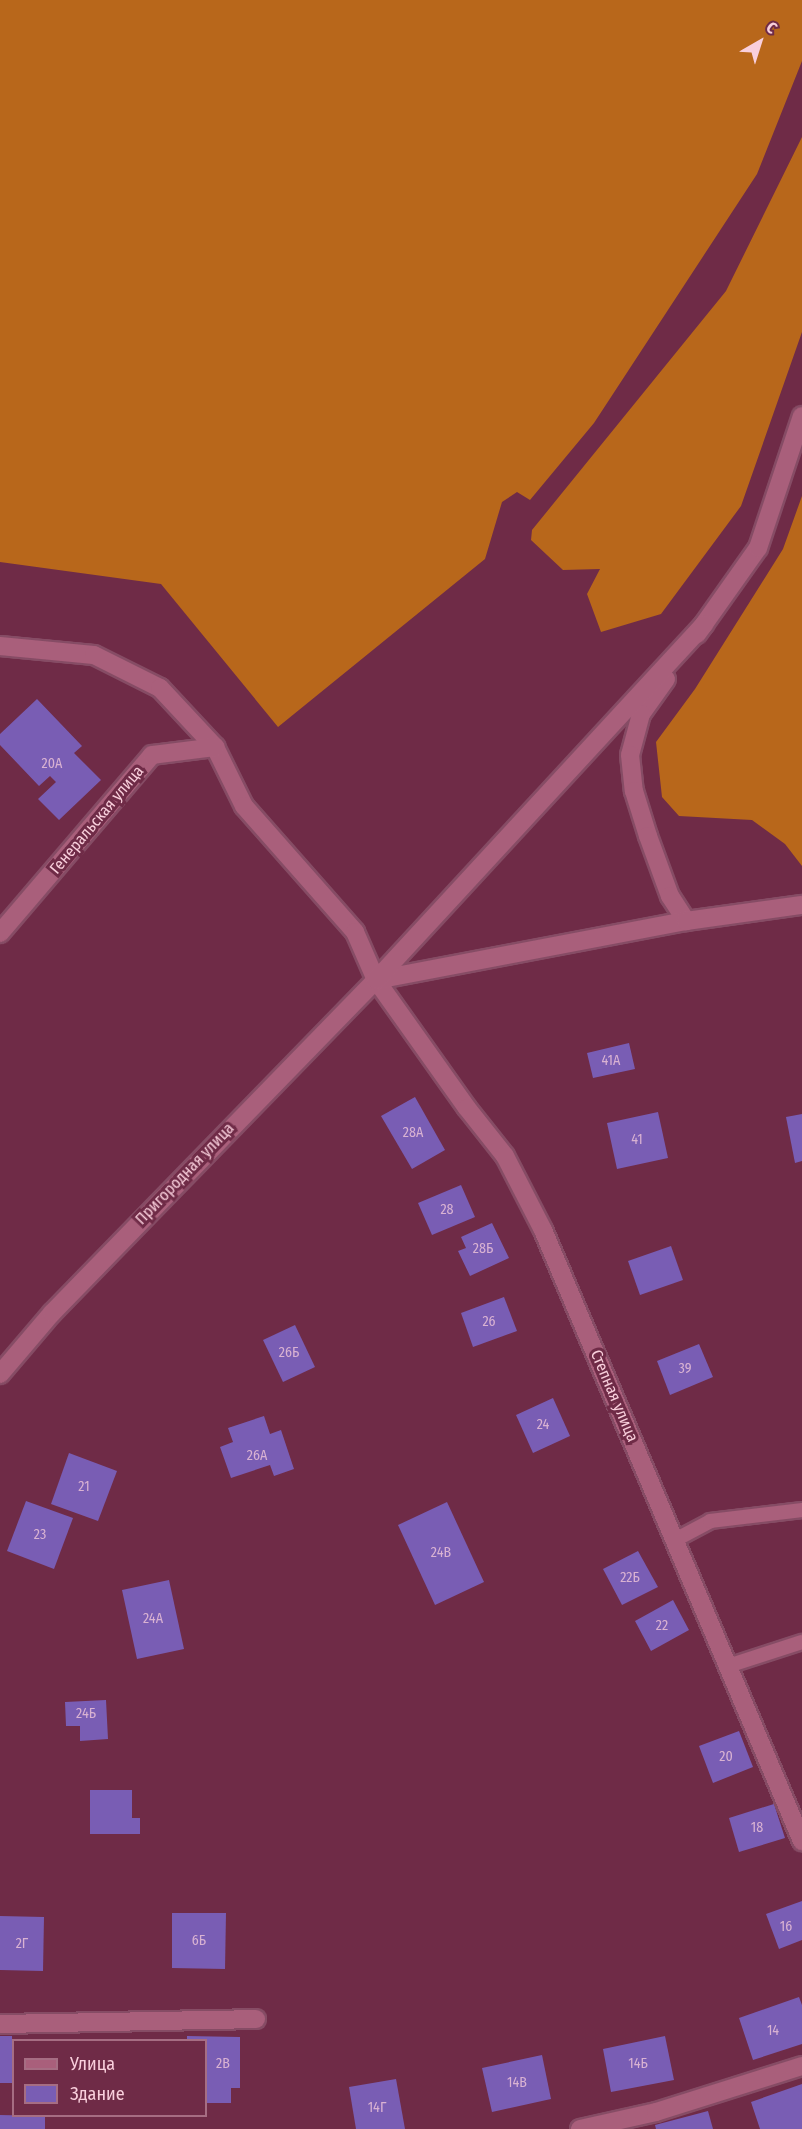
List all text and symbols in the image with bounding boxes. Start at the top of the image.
north arrow [730,12,790,72]
text: С [762,18,781,38]
house number: 20А [42,756,62,772]
street label: Генеральская улица [46,762,148,878]
house number: 41А [602,1053,620,1069]
street label: Пригородная улица [132,1119,238,1229]
house number: 28А [403,1125,423,1141]
house number: 41 [631,1132,643,1148]
house number: 28 [440,1202,454,1218]
house number: 28Б [473,1241,493,1257]
house number: 26 [482,1314,496,1330]
house number: 26Б [279,1345,299,1361]
street label: Степная улица [586,1347,642,1445]
house number: 39 [679,1361,691,1377]
house number: 24 [537,1417,549,1433]
house number: 26А [247,1448,267,1464]
house number: 21 [78,1479,90,1495]
house number: 23 [34,1527,46,1543]
house number: 24В [431,1545,451,1561]
house number: 22Б [620,1570,640,1586]
house number: 24А [143,1611,163,1627]
house number: 22 [656,1618,668,1634]
house number: 24Б [76,1706,96,1722]
house number: 20 [719,1749,733,1765]
house number: 18 [751,1820,763,1836]
house number: 16 [780,1919,792,1935]
house number: 6Б [192,1933,206,1949]
house number: 2Г [16,1936,28,1952]
house number: 14 [767,2023,779,2039]
legend [12,2039,207,2117]
text: Улица [70,2053,115,2075]
house number: 2В [216,2056,230,2072]
house number: 14Б [628,2056,648,2072]
house number: 14В [507,2075,527,2091]
text: Здание [70,2083,125,2105]
house number: 14Г [368,2100,386,2116]

